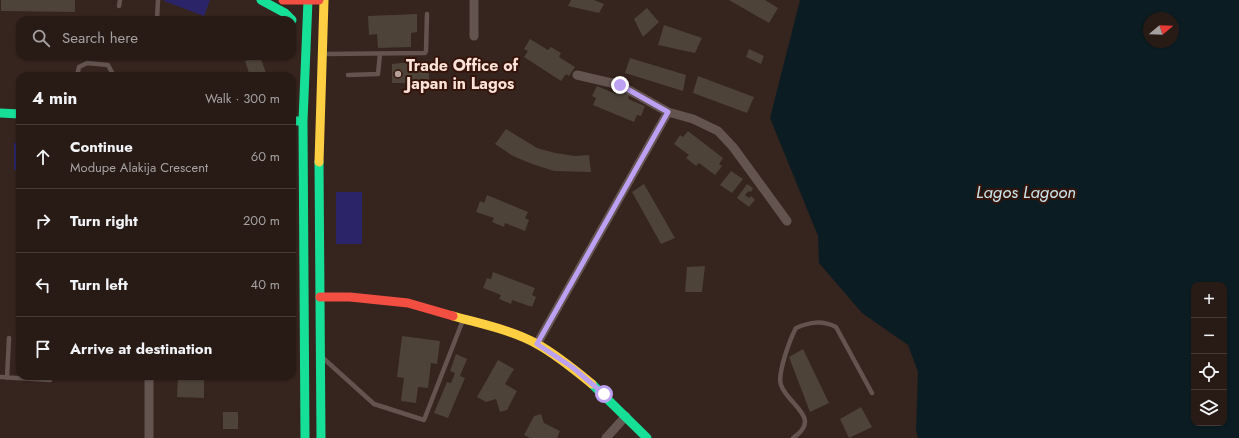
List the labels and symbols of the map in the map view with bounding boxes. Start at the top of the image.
north arrow [1143,12,1179,48]
place label: Trade Office of Japan in Lagos [403,54,520,95]
marker: Trade Office of Japan in Lagos [393,69,403,79]
route end [611,76,629,94]
water label: Lagos Lagoon [976,180,1076,204]
route start [595,385,613,403]

